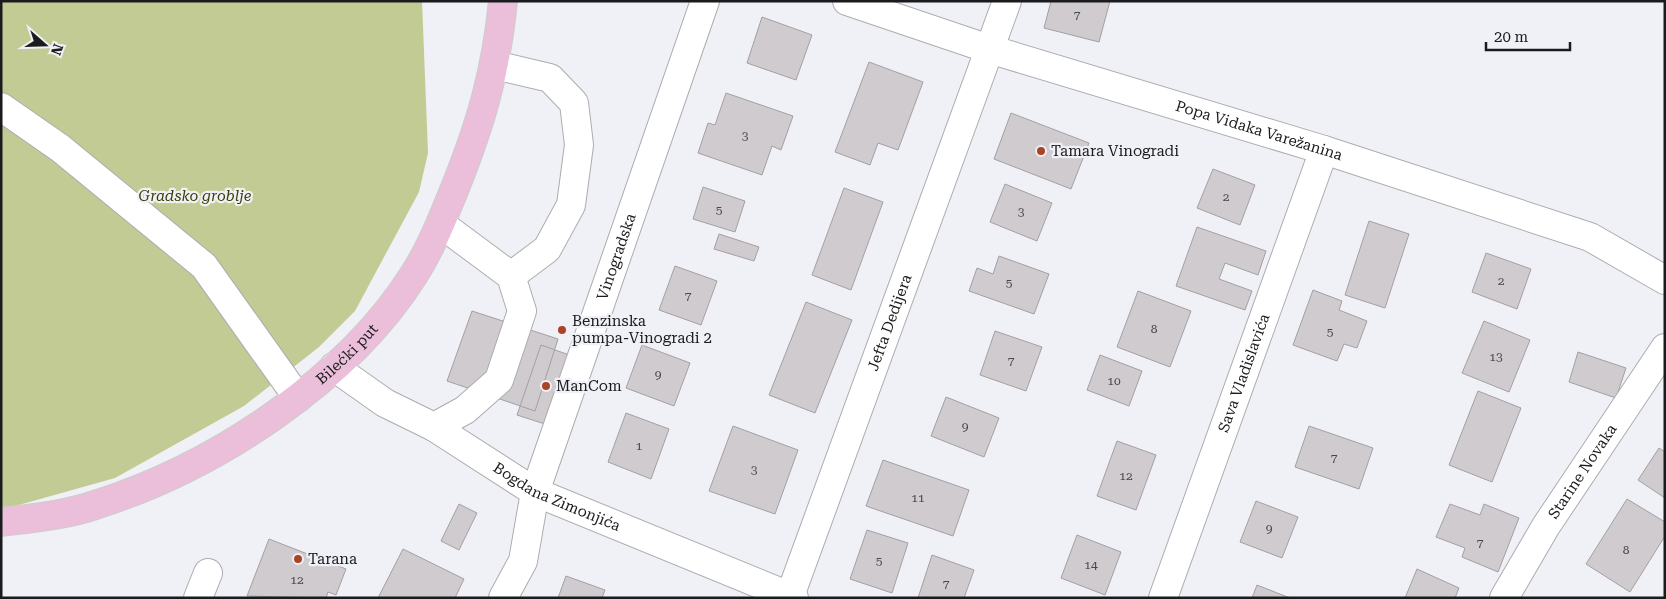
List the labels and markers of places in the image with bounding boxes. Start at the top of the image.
place label: Tamara Vinogradi [1051,142,1179,160]
marker: Tamara Vinogradi [1035,145,1047,157]
place label: Benzinska pumpa-Vinogradi 2 [572,312,712,347]
marker: Benzinska pumpa-Vinogradi 2 [556,324,568,336]
place label: ManCom [556,377,622,395]
marker: ManCom [540,380,552,392]
place label: Tarana [308,550,357,568]
marker: Tarana [292,553,304,565]

